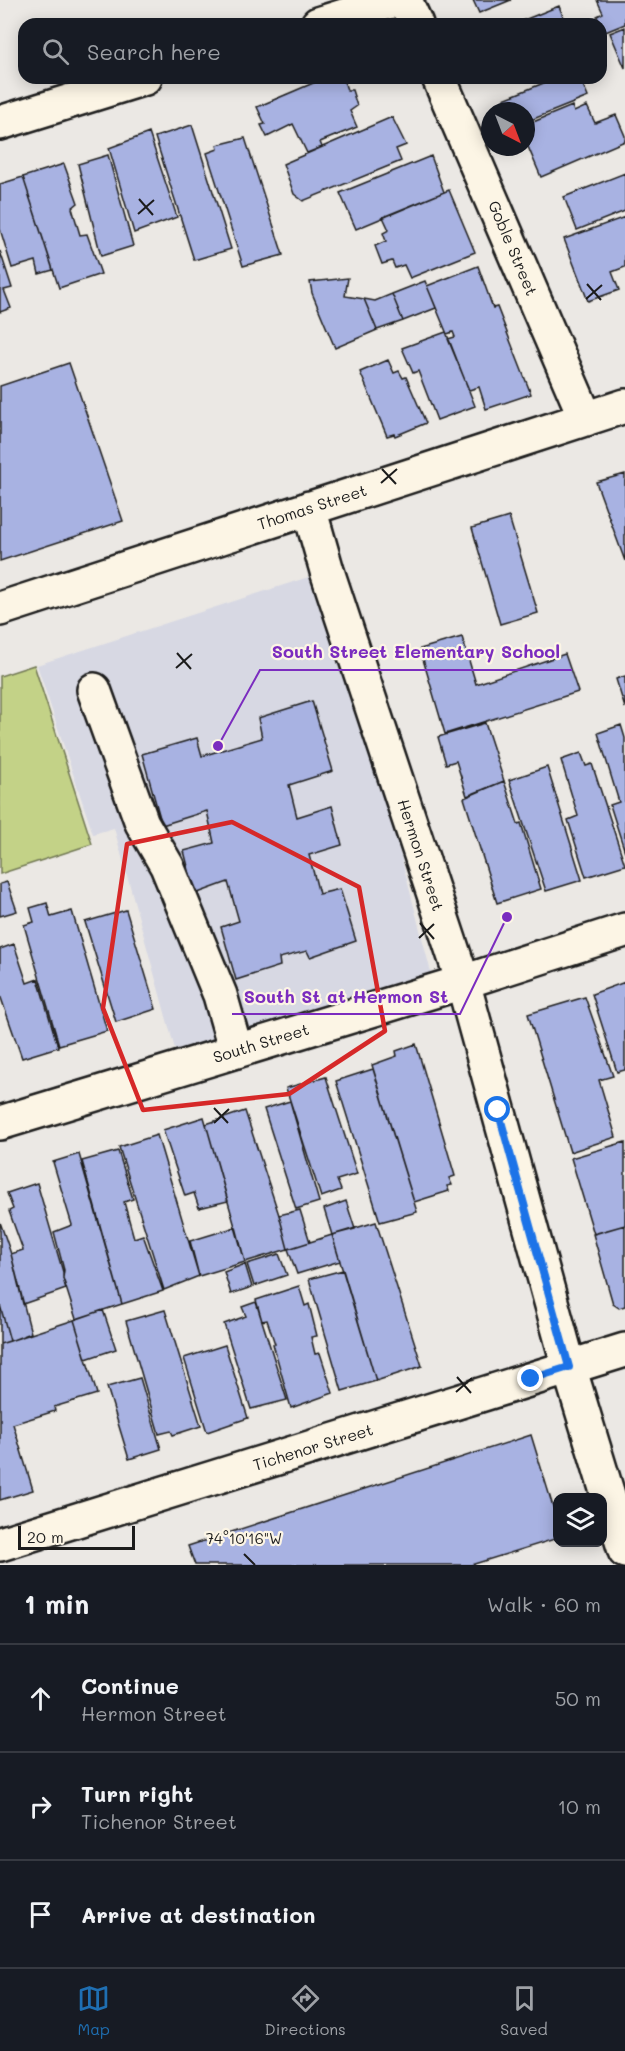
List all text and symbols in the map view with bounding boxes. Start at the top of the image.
search box [18,18,607,84]
icon: search [39,35,72,68]
text: Search here [87,37,221,66]
north arrow [481,102,535,156]
street label: Goble Street [484,197,543,299]
street label: Thomas Street [254,479,369,534]
callout: South Street Elementary School [260,634,572,670]
text: South Street Elementary School [272,639,560,663]
street label: Hermon Street [393,796,449,913]
callout: South St at Hermon St [232,978,460,1014]
text: South St at Hermon St [244,984,448,1008]
street label: South Street [210,1018,311,1067]
route start [484,1096,510,1122]
route end [517,1365,543,1391]
street label: Tichenor Street [250,1418,375,1475]
map controls [553,1493,607,1547]
button: layers [553,1493,607,1547]
scale bar [18,1523,135,1550]
text: 20 m [27,1526,64,1547]
text: 74°10'16"W [206,1528,282,1548]
text: 1 min [24,1587,89,1621]
text: Walk · 60 m [487,1591,601,1617]
text: Continue [81,1671,179,1700]
icon: ahead [24,1682,57,1715]
text: 50 m [555,1685,601,1711]
text: Hermon Street [81,1700,227,1726]
text: Turn right [81,1779,193,1808]
icon: right [24,1790,57,1823]
text: 10 m [557,1793,601,1819]
text: Tichenor Street [81,1808,237,1834]
icon: arrive [24,1898,57,1931]
text: Arrive at destination [81,1900,316,1929]
tab: Map [77,1982,110,2039]
tab: Directions [265,1982,346,2039]
tab: Saved [500,1982,548,2039]

